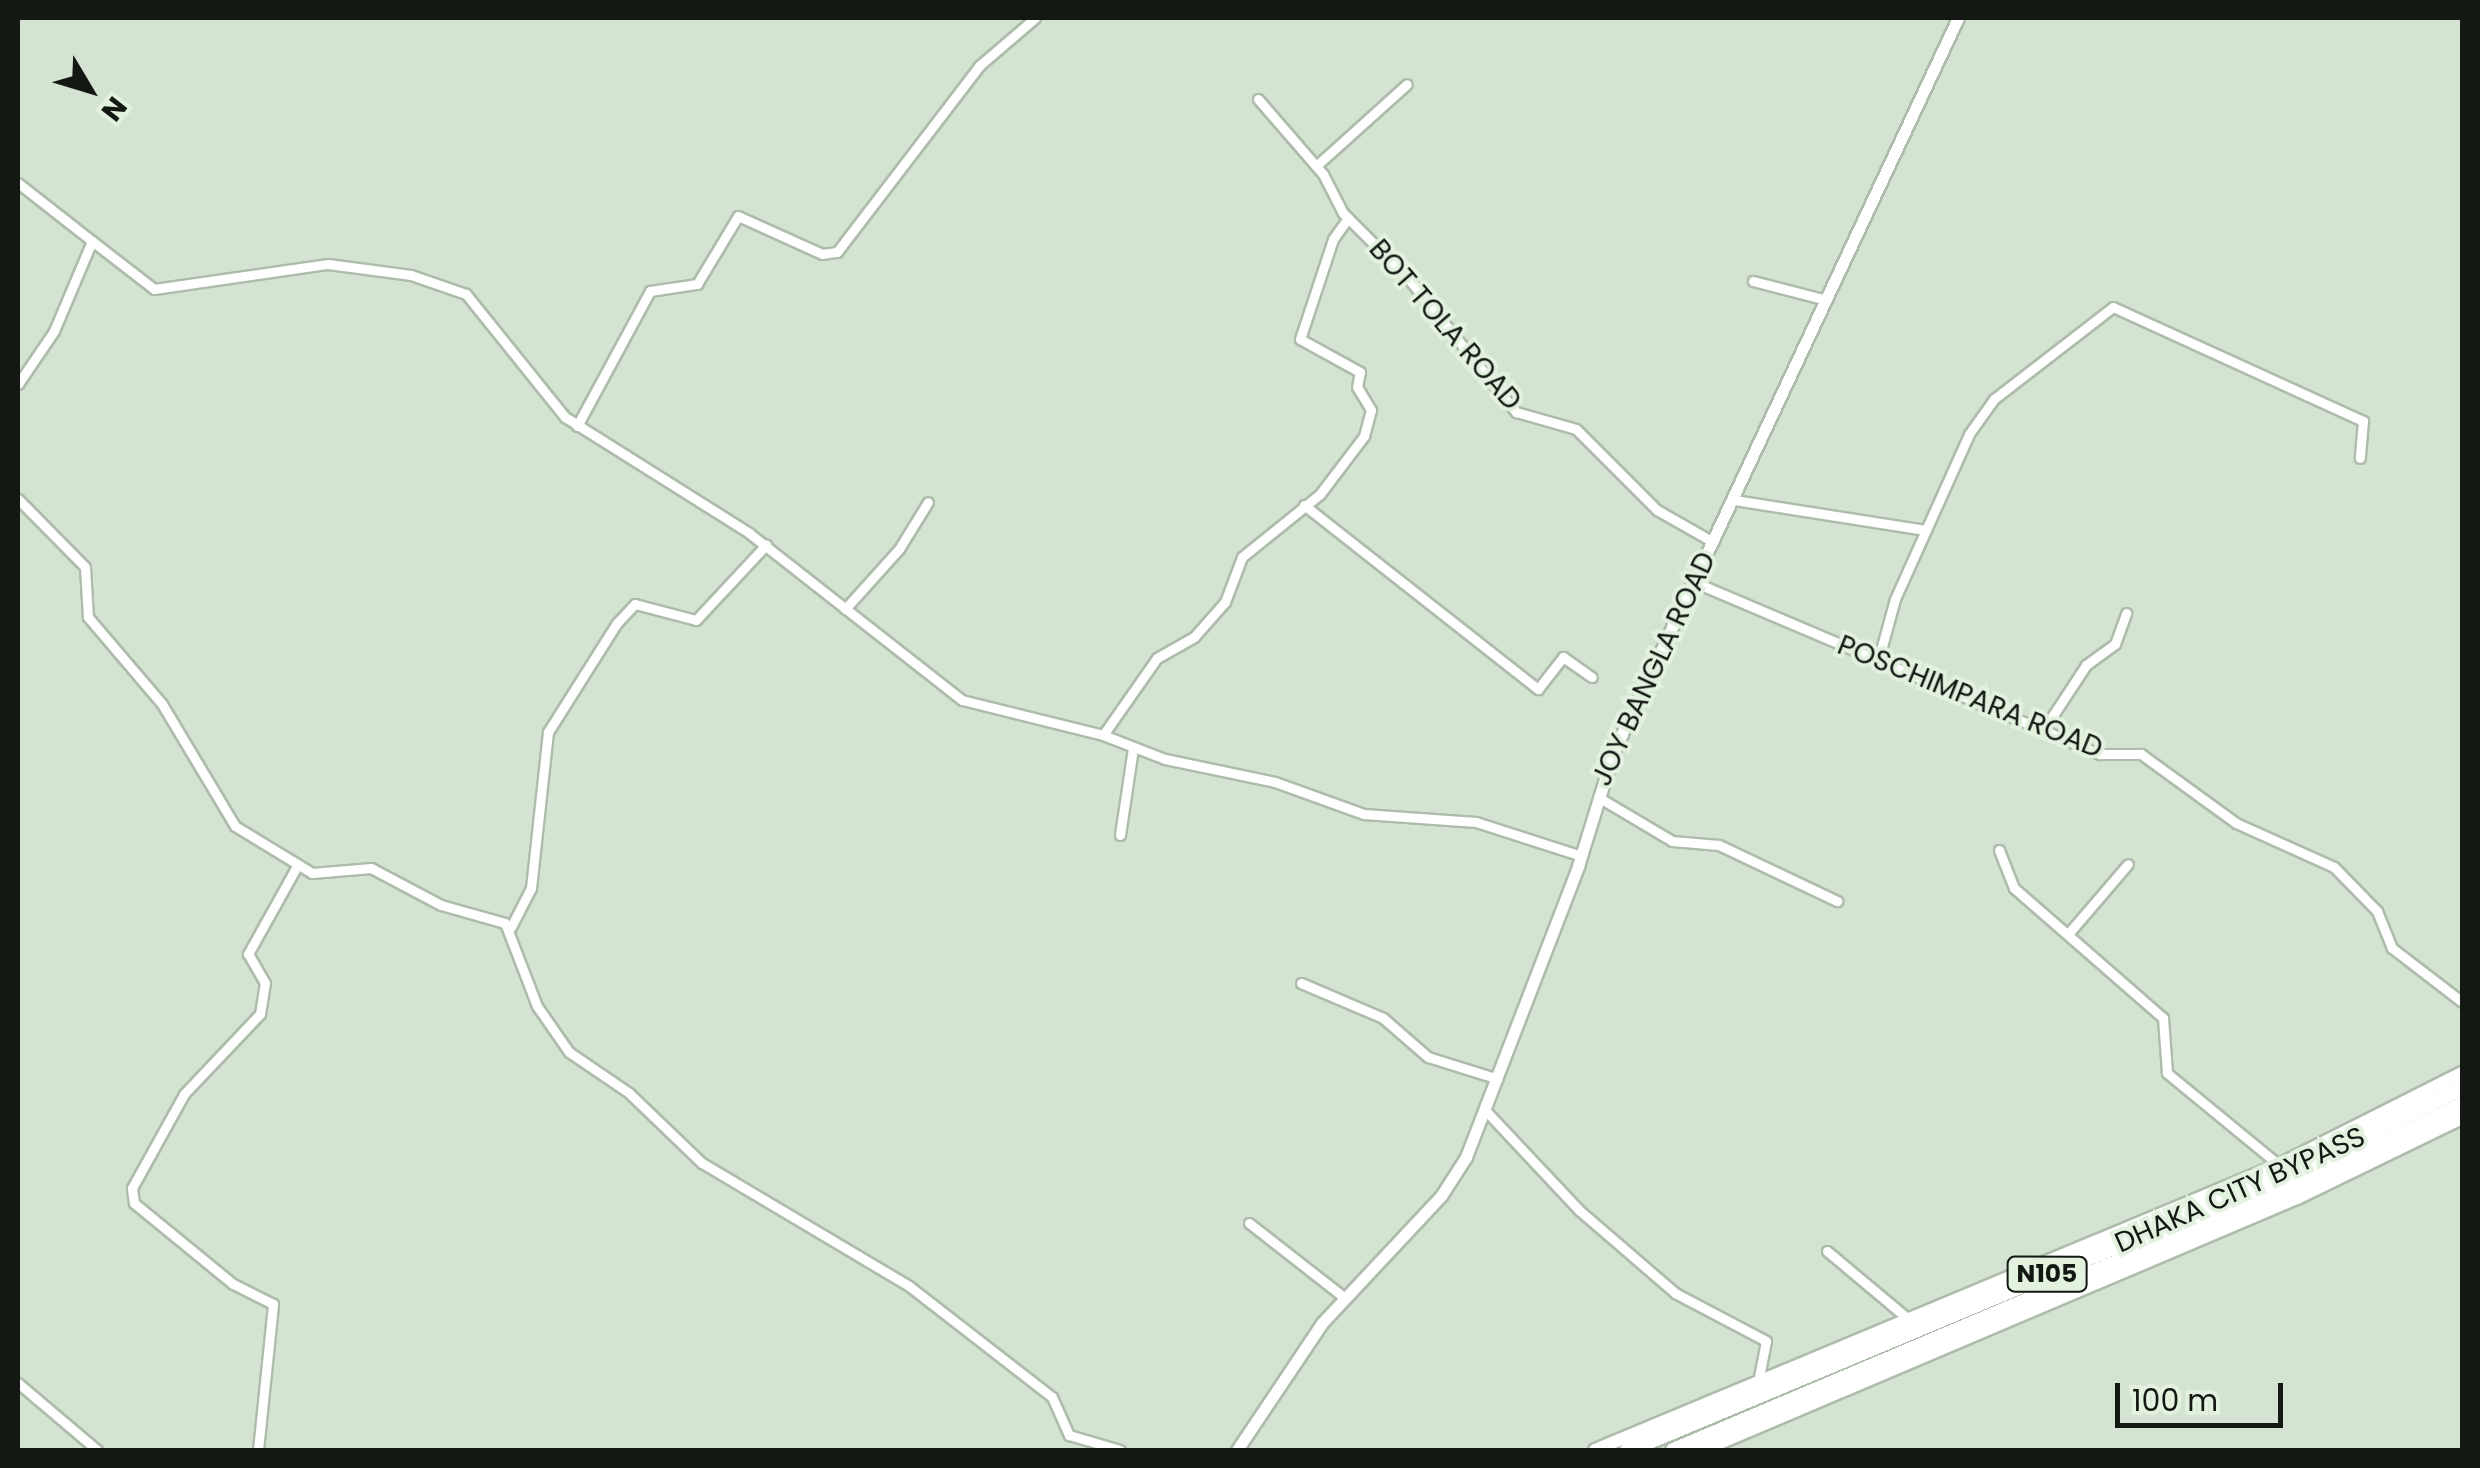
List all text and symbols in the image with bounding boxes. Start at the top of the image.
north arrow [40,40,140,140]
text: N [92,88,136,129]
street label: BOT TOLA ROAD [1362,233,1528,417]
street label: JOY BANGLA ROAD [1585,547,1723,791]
street label: POSCHIMPARA ROAD [1833,628,2107,766]
street label: DHAKA CITY BYPASS [2110,1120,2370,1260]
road number: N105 [2004,1254,2090,1294]
scale bar [2120,1363,2288,1425]
text: 100 m [2132,1379,2218,1422]

